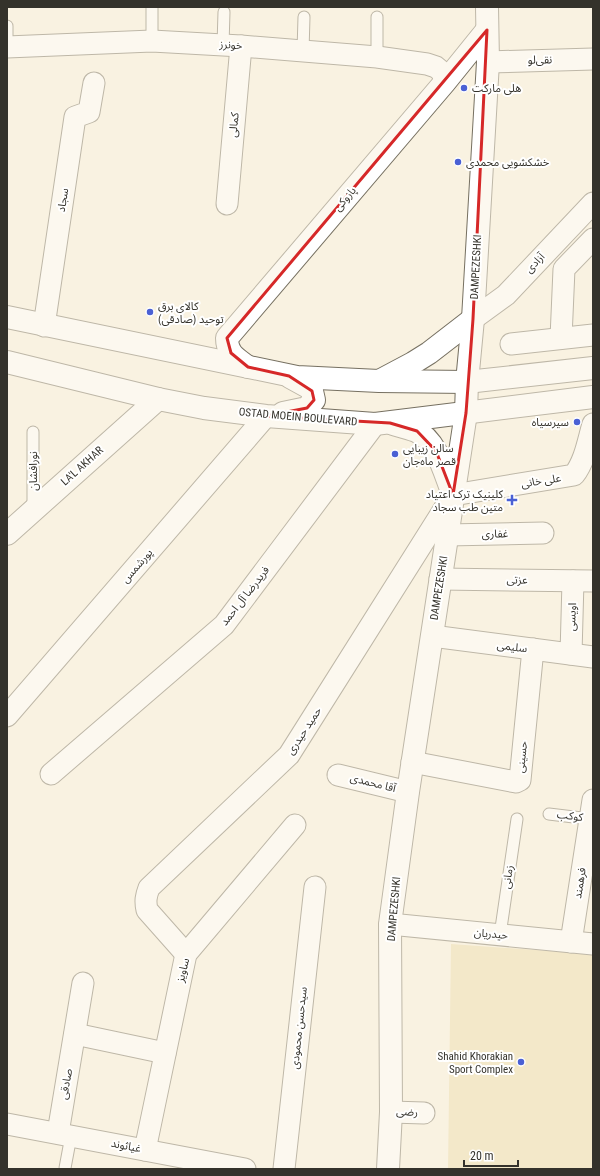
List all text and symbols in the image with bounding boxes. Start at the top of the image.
street label: خونرز [218,38,243,52]
street label: نقی‌لو [528,53,552,67]
place label: هلی مارکت [472,82,521,95]
marker: هلی مارکت [459,83,469,93]
street label: کمالی [226,111,242,138]
place label: خشکشویی محمدی [466,156,550,169]
marker: خشکشویی محمدی [453,157,463,167]
street label: پازوکی [331,184,360,215]
street label: سجاد [55,187,71,213]
street label: DAMPEZESHKI [468,234,484,300]
street label: آزادی [523,250,548,276]
place label: کالای برق توحید (صادقی) [158,300,224,326]
marker: کالای برق توحید (صادقی) [145,307,155,317]
street label: OSTAD MOEIN BOULEVARD [238,405,358,429]
place label: سیرسیاه [532,416,569,429]
marker: سیرسیاه [572,417,582,427]
place label: سالن زیبایی قصر ماه‌جان [403,442,456,468]
street label: LA'L AKHAR [58,444,106,488]
marker: سالن زیبایی قصر ماه‌جان [390,449,400,459]
street label: نورافشان [27,451,40,491]
street label: علی خانی [520,471,562,491]
place label: کلینیک ترک اعتیاد متین طب سجاد [426,488,503,514]
marker: کلینیک ترک اعتیاد متین طب سجاد [506,494,518,506]
street label: غفاری [482,527,509,541]
street label: پورشمس [119,546,156,587]
street label: DAMPEZESHKI [428,555,450,621]
street label: فریدرضا آل احمد [218,564,272,628]
street label: عزتی [506,573,528,587]
street label: اویسی [565,603,579,631]
street label: سلیمی [496,639,528,655]
street label: حمید حیدری [284,704,325,757]
street label: حسینی [514,740,530,774]
street label: آقا محمدی [349,771,398,795]
street label: کوکب [556,808,584,824]
street label: زمانی [500,864,516,890]
street label: فرهمند [571,867,589,899]
street label: DAMPEZESHKI [385,876,403,942]
street label: حیدریان [473,926,509,942]
street label: ساویز [174,956,192,984]
street label: سیدحسن محمودی [288,986,310,1070]
place label: Shahid Khorakian Sport Complex [438,1050,513,1076]
marker: Shahid Khorakian Sport Complex [516,1057,526,1067]
street label: صادقی [57,1067,75,1101]
street label: رضی [396,1105,418,1119]
street label: غیاثوند [110,1137,142,1155]
scale bar [464,1142,518,1168]
text: 20 m [470,1149,494,1163]

